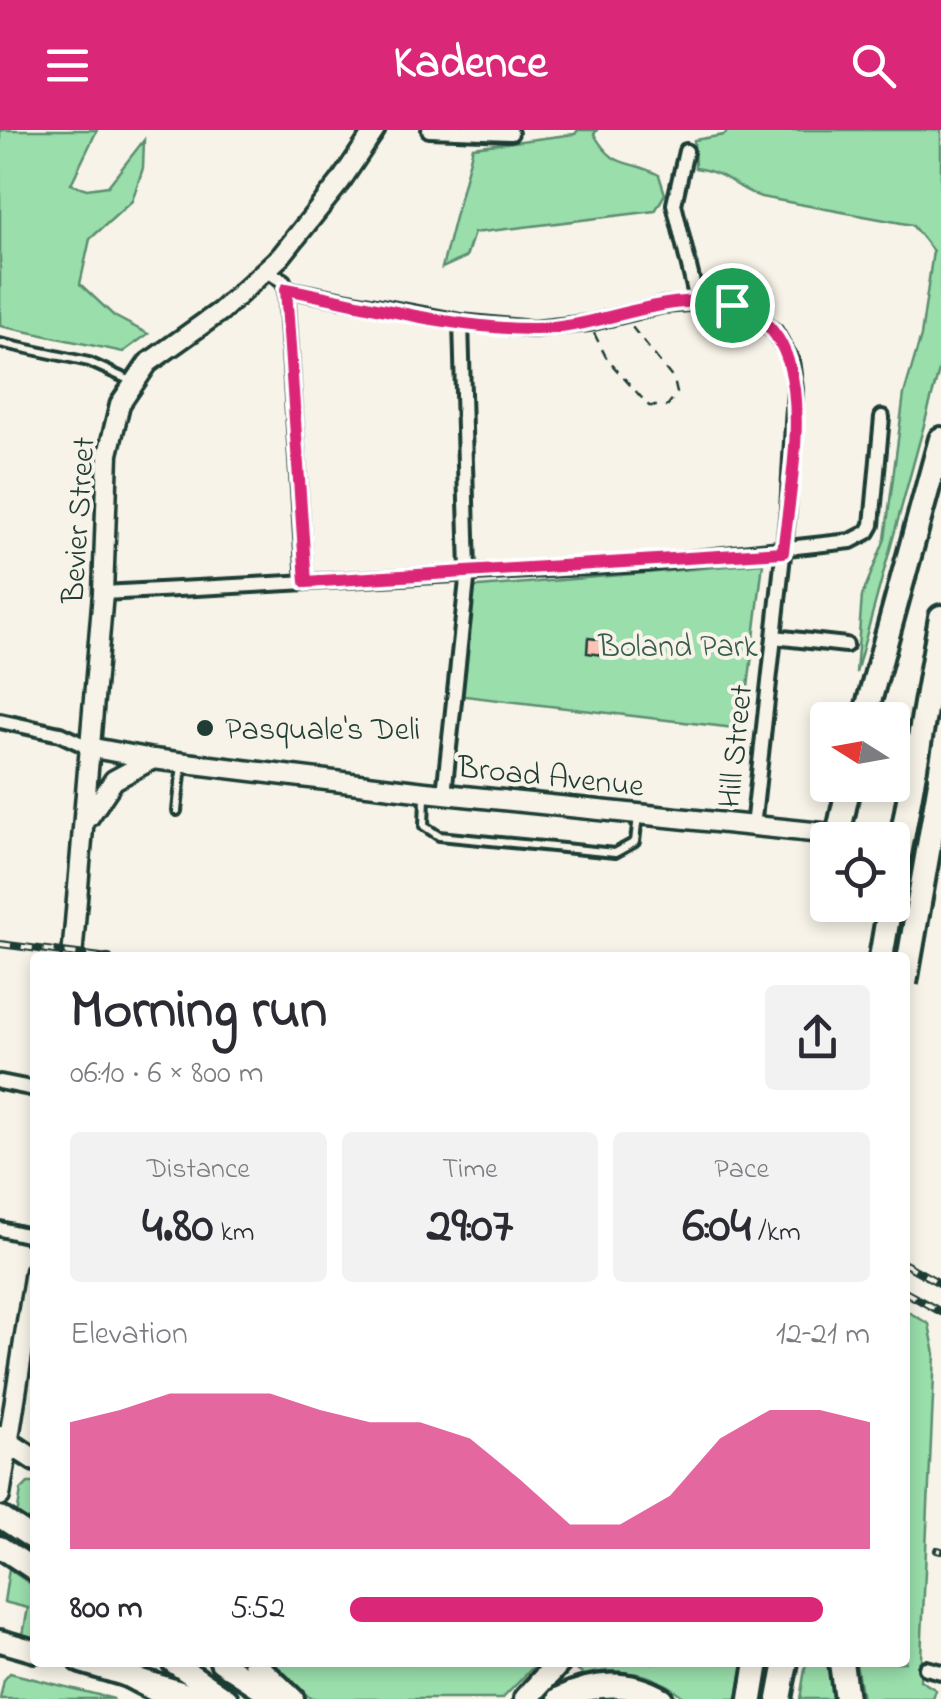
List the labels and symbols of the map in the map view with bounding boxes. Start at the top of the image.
pin [690,263,775,348]
street label: Bevier Street [51,435,110,606]
park label: Boland Park [597,625,759,672]
street label: Hill Street [708,682,767,810]
north arrow [810,702,910,802]
place label: Pasquale's Deli [225,708,420,755]
marker: Pasquale's Deli [194,717,216,739]
street label: Broad Avenue [454,745,647,812]

